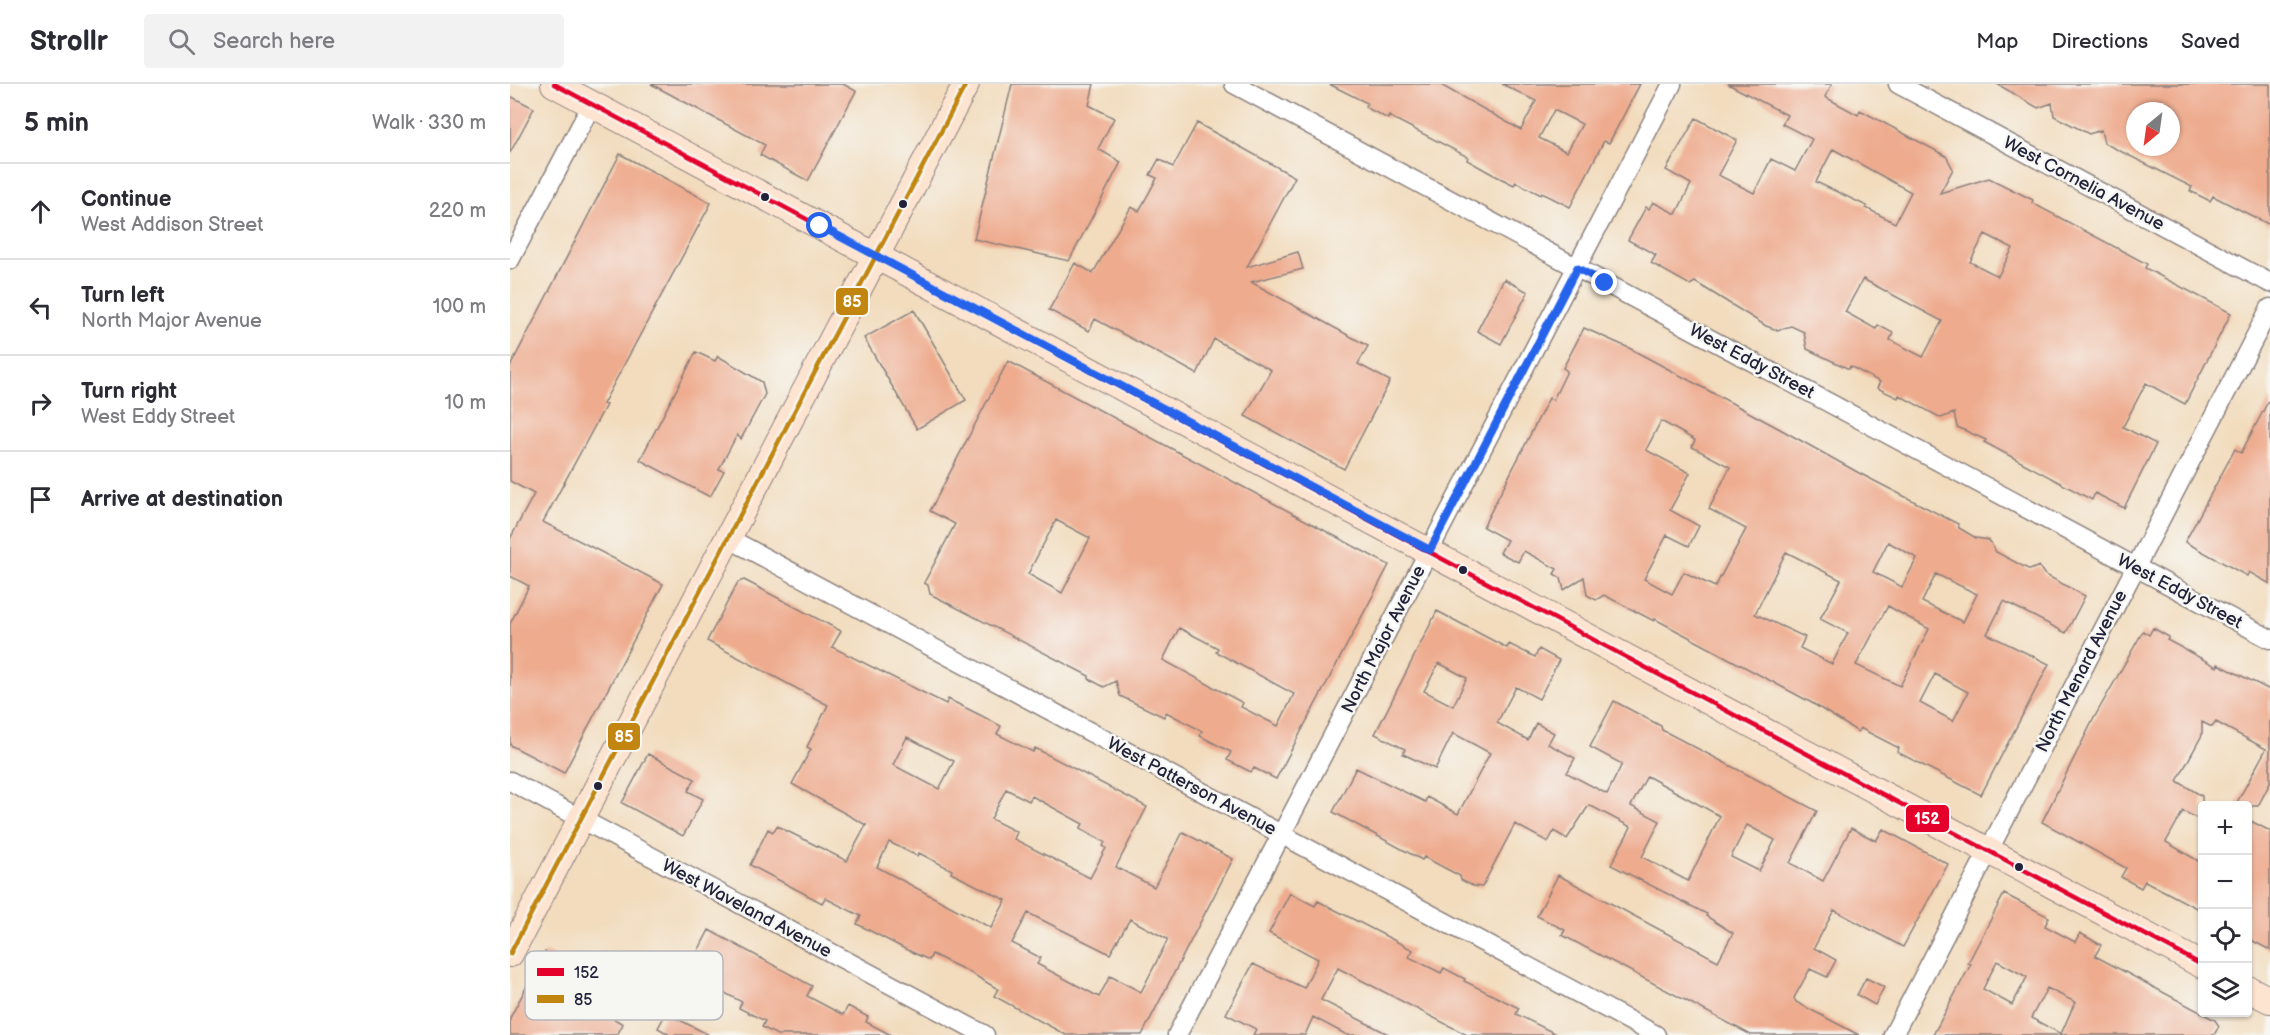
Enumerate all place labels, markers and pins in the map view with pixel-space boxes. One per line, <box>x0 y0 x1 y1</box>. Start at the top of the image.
unlabelled marker <box>759 191 771 203</box>
unlabelled marker <box>897 198 909 210</box>
unlabelled marker <box>1457 564 1469 576</box>
unlabelled marker <box>592 780 604 792</box>
unlabelled marker <box>2013 861 2025 873</box>

